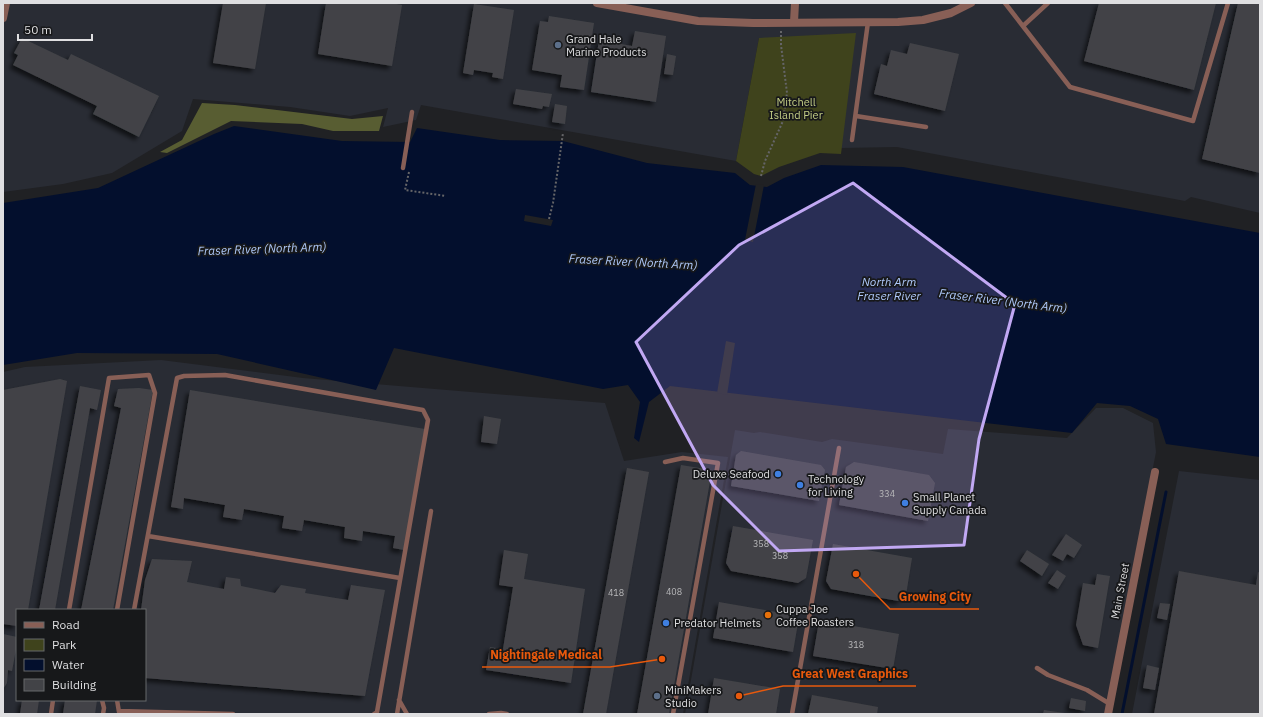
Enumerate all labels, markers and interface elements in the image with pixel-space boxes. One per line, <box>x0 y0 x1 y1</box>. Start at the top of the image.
scale bar <box>18 16 92 42</box>
text: 50 m <box>24 22 52 37</box>
place label: Grand Hale Marine Products <box>566 32 647 59</box>
marker: Grand Hale Marine Products <box>553 40 563 50</box>
park label: Mitchell Island Pier <box>769 95 823 122</box>
water label: Fraser River (North Arm) <box>197 239 327 258</box>
water label: Fraser River (North Arm) <box>568 251 698 272</box>
water label: North Arm Fraser River <box>857 274 921 303</box>
water label: Fraser River (North Arm) <box>938 285 1068 316</box>
place label: Deluxe Seafood <box>693 467 770 481</box>
marker: Deluxe Seafood <box>773 469 783 479</box>
place label: Technology for Living <box>808 472 865 499</box>
marker: Technology for Living <box>795 480 805 490</box>
house number: 334 <box>879 488 895 499</box>
place label: Small Planet Supply Canada <box>913 490 987 517</box>
marker: Small Planet Supply Canada <box>900 498 910 508</box>
house number: 358 <box>753 538 769 549</box>
house number: 358 <box>772 550 788 561</box>
street label: Main Street <box>1108 562 1132 620</box>
callout: Growing City <box>890 585 979 609</box>
house number: 408 <box>666 586 682 597</box>
house number: 418 <box>608 587 624 598</box>
text: Growing City <box>899 589 972 604</box>
place label: Cuppa Joe Coffee Roasters <box>776 602 854 629</box>
legend <box>16 609 146 701</box>
marker: Cuppa Joe Coffee Roasters <box>763 610 773 620</box>
place label: Predator Helmets <box>674 616 761 630</box>
text: Road <box>52 617 80 632</box>
marker: Predator Helmets <box>661 618 671 628</box>
text: Park <box>52 637 77 652</box>
house number: 318 <box>848 639 864 650</box>
callout: Nightingale Medical <box>482 643 610 667</box>
text: Nightingale Medical <box>490 647 602 662</box>
text: Water <box>52 657 85 672</box>
callout: Great West Graphics <box>783 662 916 686</box>
text: Great West Graphics <box>792 666 908 681</box>
text: Building <box>52 677 97 692</box>
place label: MiniMakers Studio <box>665 683 722 710</box>
marker: MiniMakers Studio <box>652 691 662 701</box>

